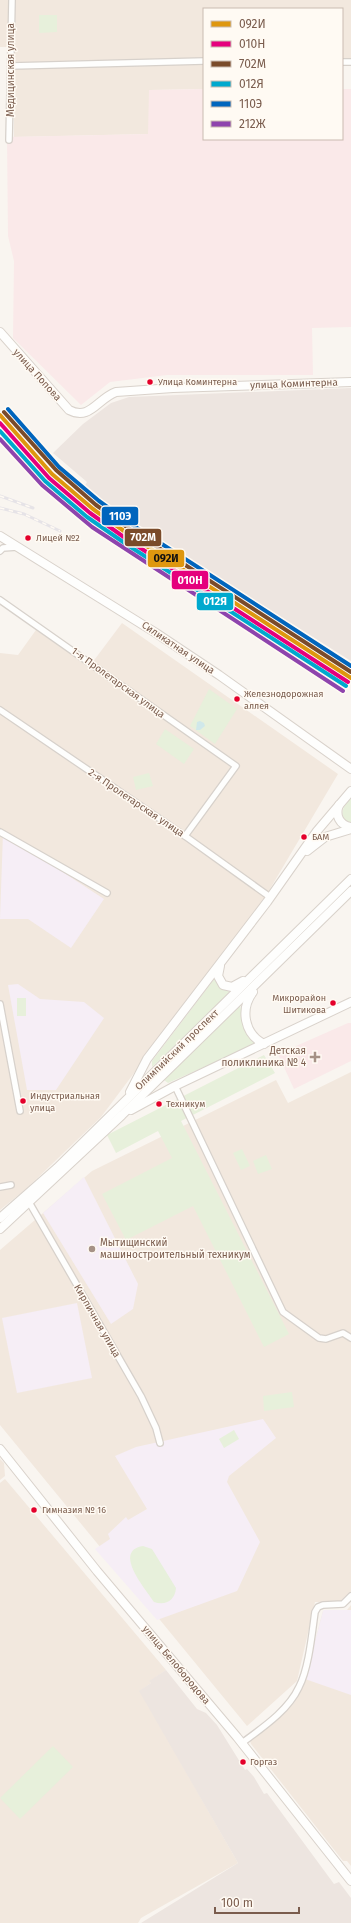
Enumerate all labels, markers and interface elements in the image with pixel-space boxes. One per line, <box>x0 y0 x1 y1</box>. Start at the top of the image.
legend <box>203 8 343 140</box>
text: 092И <box>239 17 266 31</box>
street label: Медицинская улица <box>5 23 17 117</box>
text: 010Н <box>239 37 265 51</box>
text: 702М <box>239 57 266 71</box>
text: 012Я <box>239 77 264 91</box>
text: 110Э <box>239 97 262 111</box>
text: 212Ж <box>239 117 266 131</box>
street label: улица Попова <box>11 347 63 403</box>
street label: улица Коминтерна <box>250 376 338 392</box>
marker: Улица Коминтерна <box>145 377 155 387</box>
place label: Улица Коминтерна <box>158 377 237 387</box>
line badge: 110Э <box>101 506 139 526</box>
text: 110Э <box>109 510 131 523</box>
line badge: 702М <box>124 528 162 547</box>
text: 702М <box>130 531 156 544</box>
marker: Лицей №2 <box>23 533 33 543</box>
place label: Лицей №2 <box>36 533 80 543</box>
line badge: 092И <box>147 549 185 568</box>
text: 092И <box>153 552 179 565</box>
line badge: 010Н <box>171 570 209 590</box>
text: 010Н <box>177 574 203 587</box>
line badge: 012Я <box>196 592 234 611</box>
text: 012Я <box>203 595 227 608</box>
street label: Силикатная улица <box>139 619 217 677</box>
street label: 1-я Пролетарская улица <box>69 645 167 721</box>
place label: Железнодорожная аллея <box>244 689 323 711</box>
marker: Железнодорожная аллея <box>232 694 242 704</box>
street label: 2-я Пролетарская улица <box>86 766 186 840</box>
marker: БАМ <box>299 832 309 842</box>
place label: БАМ <box>312 832 329 842</box>
place label: Микрорайон Шитикова <box>272 993 326 1015</box>
marker: Микрорайон Шитикова <box>328 998 338 1008</box>
street label: Олимпийский проспект <box>133 1007 222 1093</box>
place label: Детская поликлиника № 4 <box>221 1045 307 1069</box>
marker: Детская поликлиника № 4 <box>309 1051 321 1063</box>
place label: Индустриальная улица <box>30 1091 100 1113</box>
marker: Индустриальная улица <box>18 1096 28 1106</box>
marker: Техникум <box>154 1099 164 1109</box>
place label: Техникум <box>166 1099 205 1109</box>
place label: Мытищинский машиностроительный техникум <box>100 1237 251 1261</box>
marker: Мытищинский машиностроительный техникум <box>87 1244 97 1254</box>
street label: Кирпичная улица <box>71 1282 123 1360</box>
marker: Гимназия № 16 <box>29 1505 39 1515</box>
place label: Гимназия № 16 <box>42 1505 106 1515</box>
street label: улица Белобородова <box>140 1623 212 1707</box>
marker: Горгаз <box>238 1757 248 1767</box>
place label: Горгаз <box>250 1757 277 1767</box>
scale bar <box>215 1889 299 1915</box>
text: 100 m <box>221 1896 253 1910</box>

